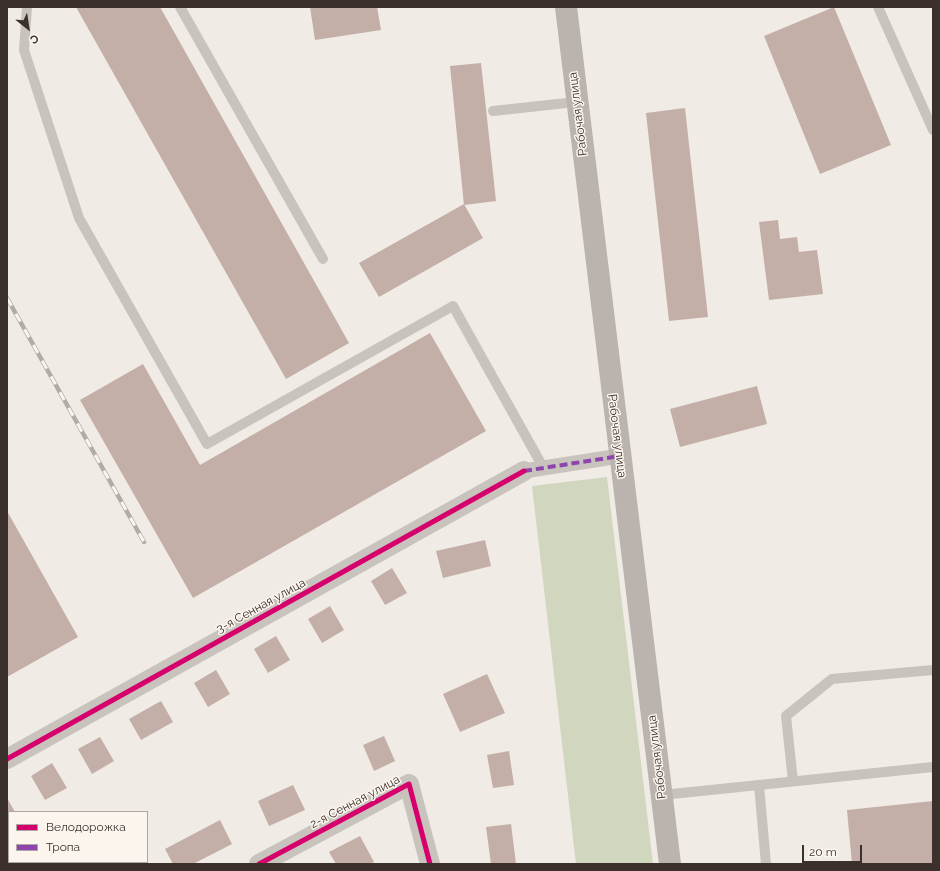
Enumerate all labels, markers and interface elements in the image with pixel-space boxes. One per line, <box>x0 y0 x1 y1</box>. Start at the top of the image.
north arrow <box>8 8 48 48</box>
text: С <box>28 31 41 46</box>
street label: Рабочая улица <box>566 71 590 157</box>
street label: Рабочая улица <box>605 393 629 479</box>
street label: 3-я Сенная улица <box>214 576 308 636</box>
street label: Рабочая улица <box>645 714 669 800</box>
street label: 2-я Сенная улица <box>308 772 402 832</box>
legend <box>8 811 148 863</box>
text: Велодорожка <box>46 820 126 834</box>
scale bar <box>804 837 864 863</box>
text: Тропа <box>46 840 80 854</box>
text: 20 m <box>809 845 837 859</box>

